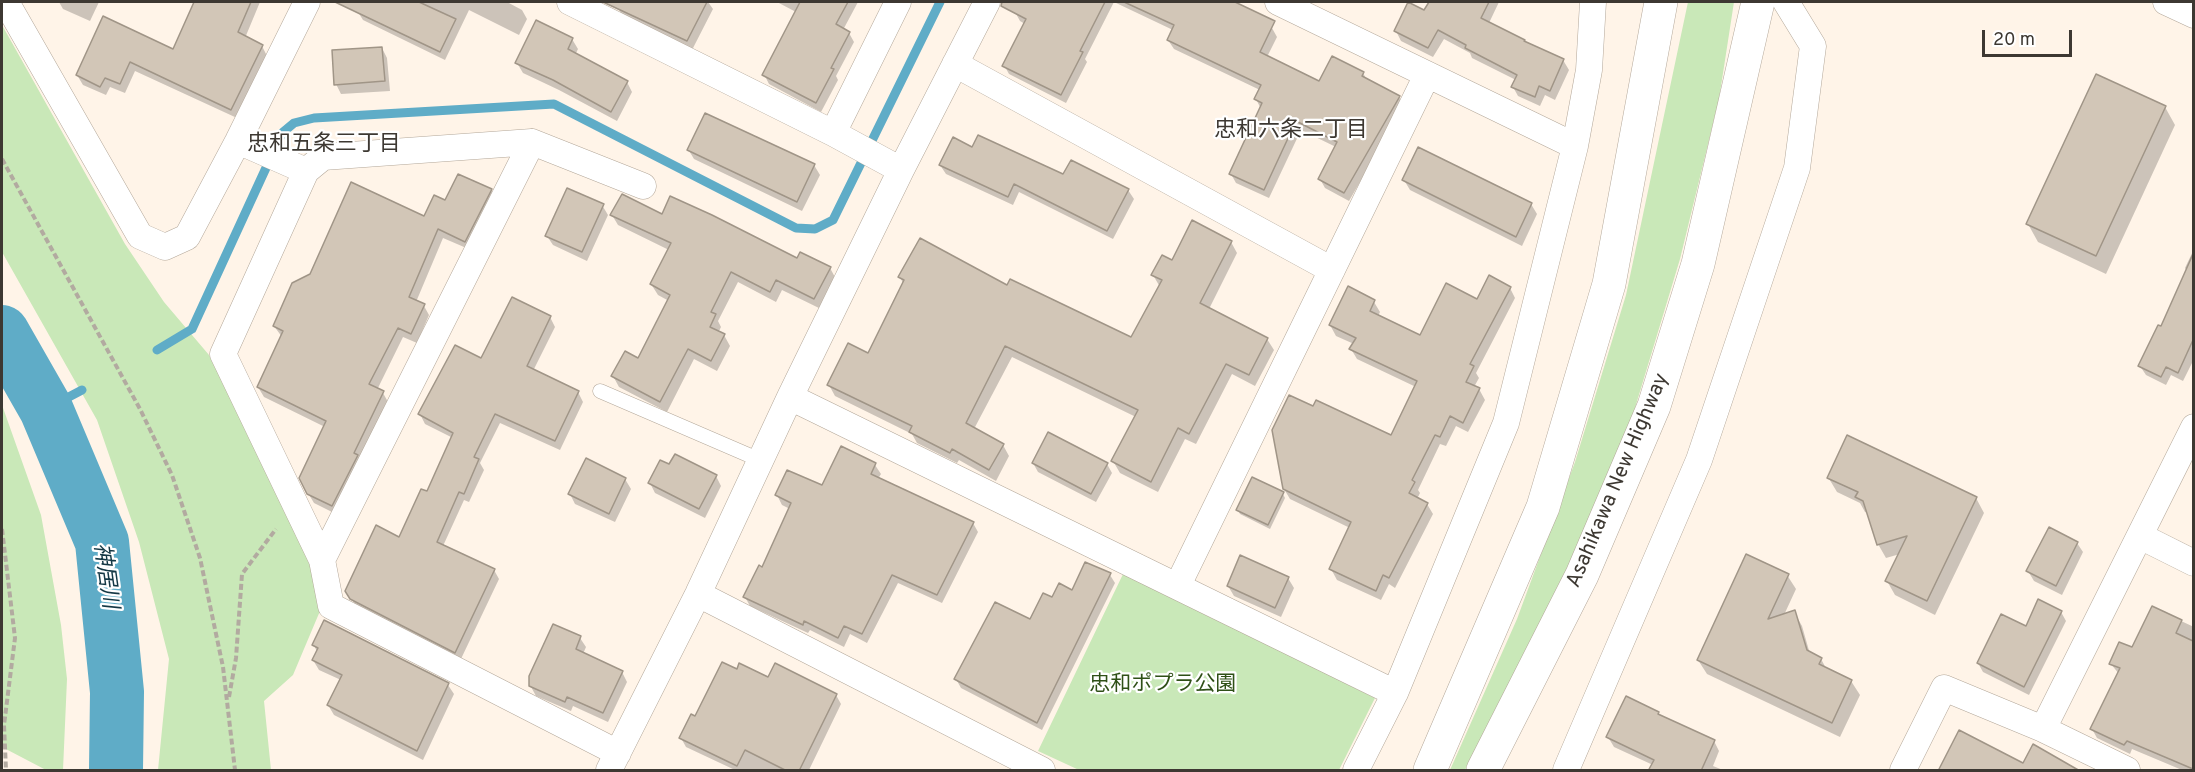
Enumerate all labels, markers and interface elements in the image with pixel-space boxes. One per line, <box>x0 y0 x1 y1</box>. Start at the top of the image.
scale bar <box>1985 18 2075 56</box>
text: 20 m <box>1993 29 2035 52</box>
district label: 忠和六条二丁目 <box>1214 119 1368 145</box>
district label: 忠和五条三丁目 <box>247 133 401 159</box>
street label: Asahikawa New Highway <box>1562 370 1676 592</box>
water label: 神居川 <box>86 541 122 611</box>
park label: 忠和ポプラ公園 <box>1090 673 1236 699</box>

